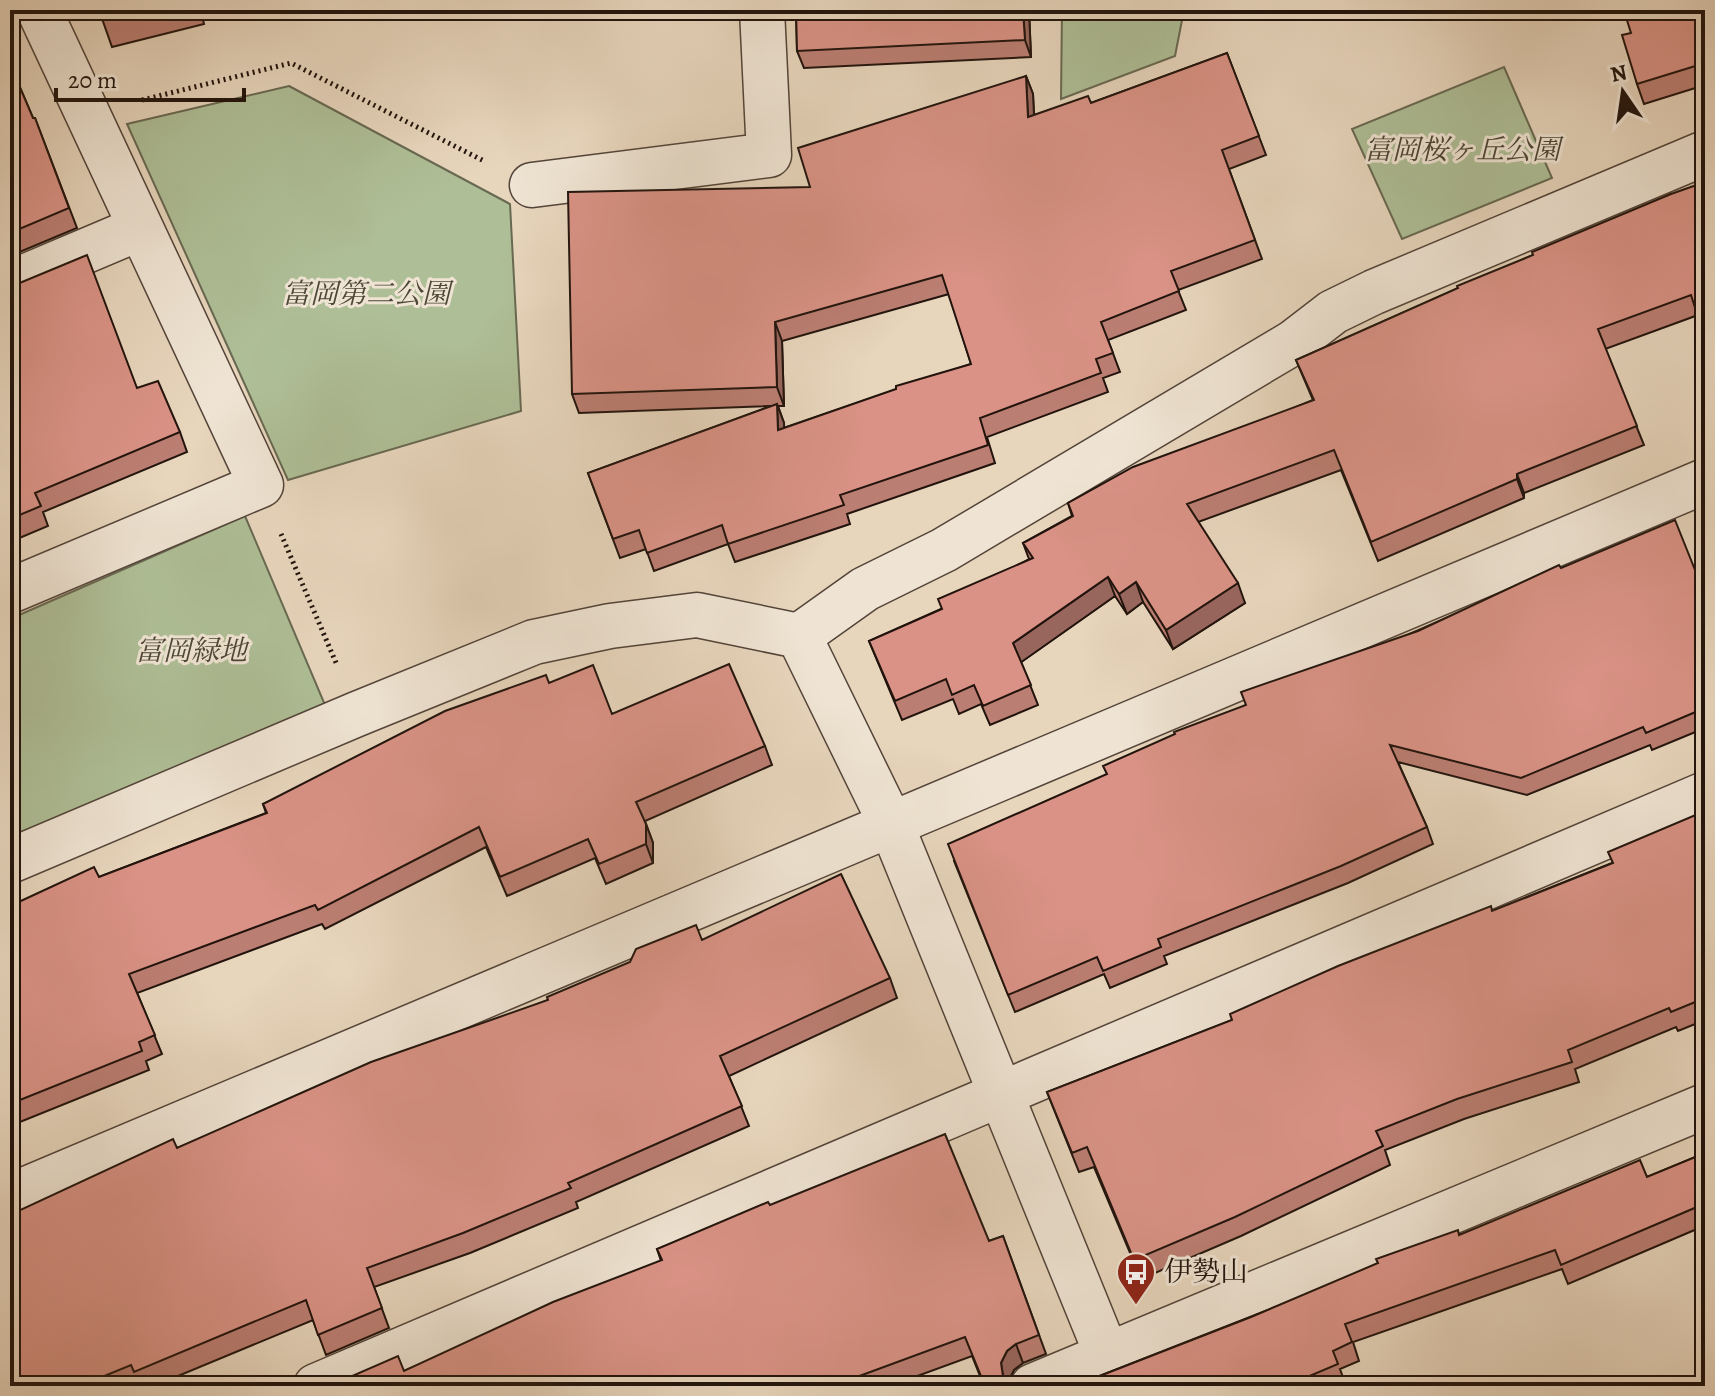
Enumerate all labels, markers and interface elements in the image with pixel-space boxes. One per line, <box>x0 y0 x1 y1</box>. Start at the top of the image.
scale bar <box>56 52 244 102</box>
north arrow <box>1583 52 1663 132</box>
text: N <box>1608 57 1630 90</box>
text: 20 m <box>68 64 117 96</box>
park label: 富岡桜ヶ丘公園 <box>1364 131 1564 169</box>
park label: 富岡第二公園 <box>282 275 454 313</box>
park label: 富岡緑地 <box>135 632 250 670</box>
bus stop icon: 伊勢山 <box>1115 1251 1157 1306</box>
place label: 伊勢山 <box>1164 1253 1248 1291</box>

